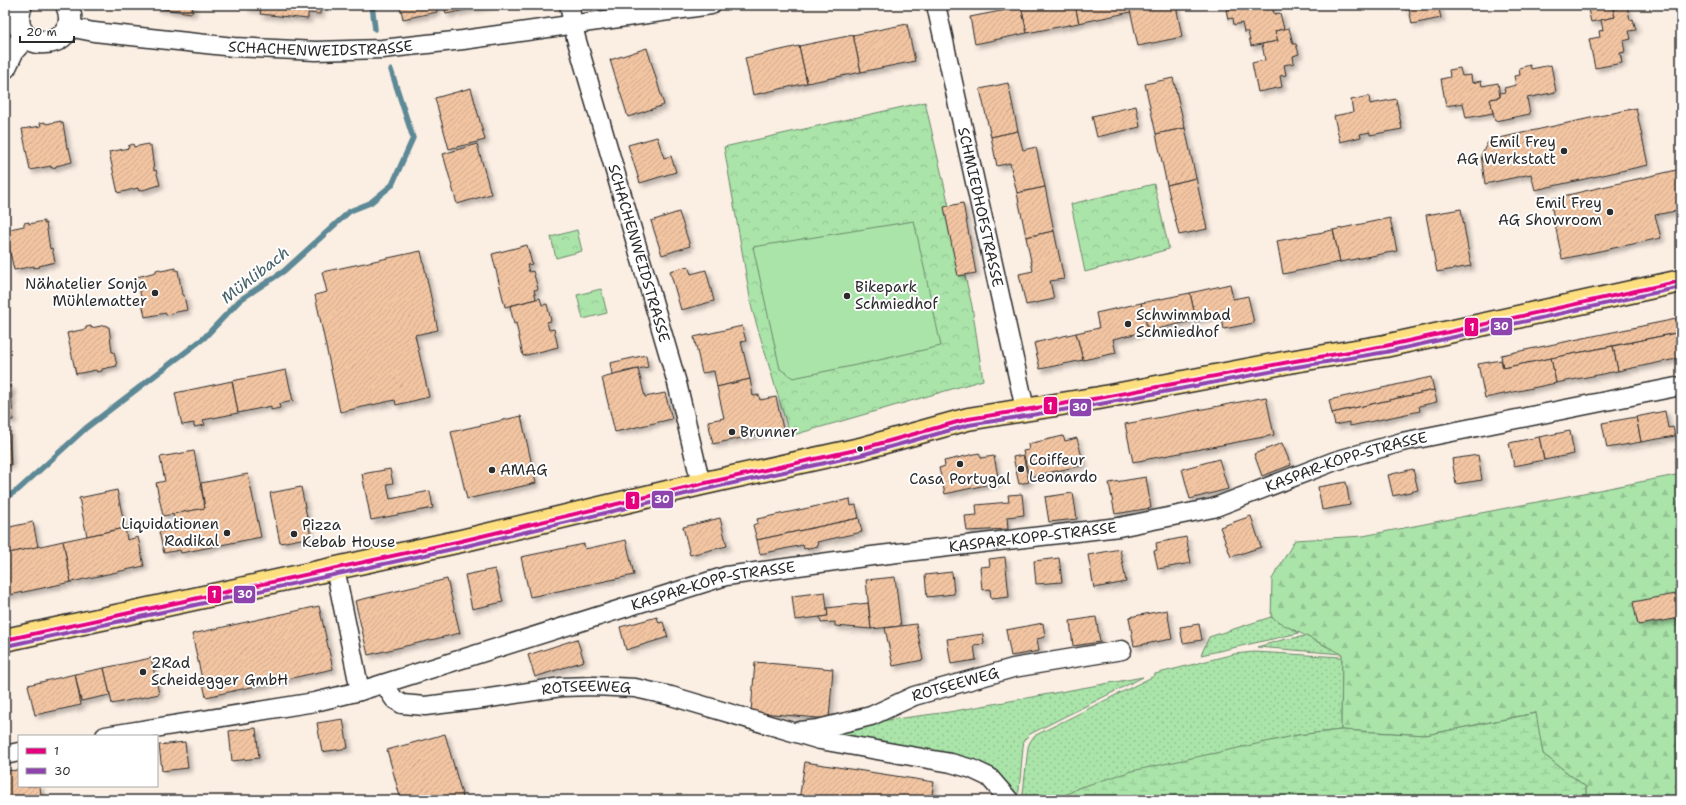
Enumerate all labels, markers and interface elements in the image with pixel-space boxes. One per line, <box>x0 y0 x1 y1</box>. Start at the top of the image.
scale bar <box>20 18 74 44</box>
text: 20 m <box>26 24 57 40</box>
street label: SCHACHENWEIDSTRASSE <box>227 36 414 61</box>
street label: SCHMIEDHOFSTRASSE <box>953 125 1008 289</box>
place label: Emil Frey AG Werkstatt <box>1456 132 1556 169</box>
marker: Emil Frey AG Werkstatt <box>1559 146 1569 156</box>
street label: SCHACHENWEIDSTRASSE <box>603 162 675 345</box>
place label: Emil Frey AG Showroom <box>1498 193 1602 230</box>
marker: Emil Frey AG Showroom <box>1605 207 1615 217</box>
water label: Mühlibach <box>217 242 293 308</box>
place label: Nähatelier Sonja Mühlematter <box>25 274 148 311</box>
place label: Bikepark Schmiedhof <box>855 277 938 314</box>
marker: Nähatelier Sonja Mühlematter <box>150 288 160 298</box>
marker: Bikepark Schmiedhof <box>842 291 852 301</box>
place label: Schwimmbad Schmiedhof <box>1136 305 1231 342</box>
line badge: 1 <box>1464 317 1479 337</box>
line badge: 30 <box>1490 317 1513 336</box>
marker: Schwimmbad Schmiedhof <box>1123 319 1133 329</box>
text: 30 <box>1493 319 1509 334</box>
text: 1 <box>1469 320 1475 335</box>
line badge: 1 <box>1043 396 1058 415</box>
line badge: 30 <box>1069 398 1092 417</box>
text: 1 <box>1047 399 1053 414</box>
text: 30 <box>1072 400 1088 415</box>
place label: Brunner <box>740 422 798 442</box>
marker: Brunner <box>727 427 737 437</box>
street label: KASPAR-KOPP-STRASSE <box>1262 427 1429 497</box>
unlabelled marker <box>855 444 865 454</box>
place label: Coiffeur Leonardo <box>1029 450 1097 487</box>
marker: Casa Portugal <box>955 459 965 469</box>
place label: AMAG <box>500 460 547 480</box>
marker: Coiffeur Leonardo <box>1016 464 1026 474</box>
marker: AMAG <box>487 465 497 475</box>
place label: Casa Portugal <box>909 469 1011 489</box>
line badge: 30 <box>651 490 674 509</box>
line badge: 1 <box>625 491 640 510</box>
text: 30 <box>654 492 670 507</box>
text: 1 <box>630 493 636 508</box>
place label: Liquidationen Radikal <box>121 514 219 551</box>
place label: Pizza Kebab House <box>302 515 396 552</box>
street label: KASPAR-KOPP-STRASSE <box>948 517 1118 557</box>
marker: Liquidationen Radikal <box>222 528 232 538</box>
marker: Pizza Kebab House <box>289 529 299 539</box>
street label: KASPAR-KOPP-STRASSE <box>628 557 796 615</box>
line badge: 1 <box>207 585 222 604</box>
line badge: 30 <box>233 585 256 604</box>
text: 1 <box>211 587 217 602</box>
text: 30 <box>237 587 253 602</box>
place label: 2Rad Scheidegger GmbH <box>151 653 288 690</box>
street label: ROTSEEWEG <box>909 662 1001 706</box>
marker: 2Rad Scheidegger GmbH <box>138 667 148 677</box>
street label: ROTSEEWEG <box>540 676 631 700</box>
legend <box>18 735 158 787</box>
text: 1 <box>54 743 59 759</box>
text: 30 <box>54 763 71 779</box>

